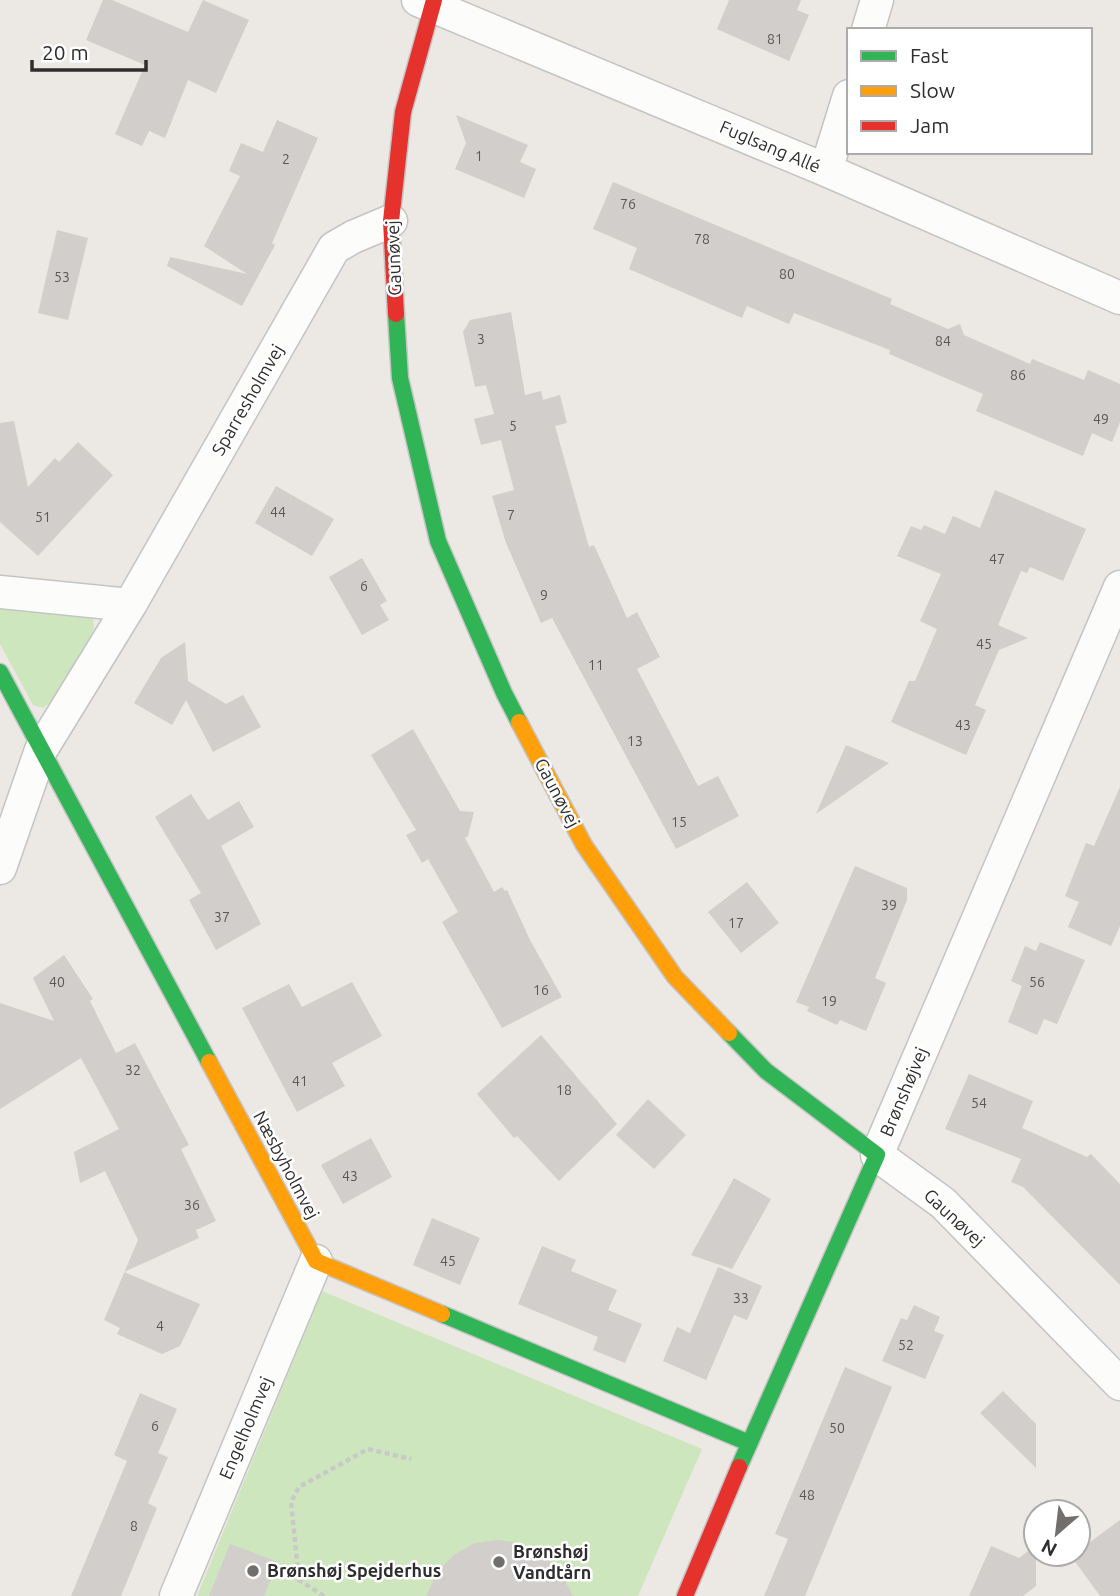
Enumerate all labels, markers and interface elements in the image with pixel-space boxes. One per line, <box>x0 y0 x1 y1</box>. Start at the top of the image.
scale bar <box>32 28 145 72</box>
legend <box>847 28 1092 154</box>
house number: 81 <box>767 31 783 47</box>
text: 20 m <box>42 40 89 64</box>
text: Fast <box>910 43 948 67</box>
text: Slow <box>910 78 955 102</box>
text: Jam <box>910 113 949 137</box>
street label: Fuglsang Allé <box>717 116 824 176</box>
house number: 1 <box>475 148 483 164</box>
house number: 2 <box>282 151 290 167</box>
house number: 76 <box>620 196 636 212</box>
street label: Gaunøvej <box>382 220 404 296</box>
house number: 78 <box>694 231 710 247</box>
house number: 80 <box>779 266 795 282</box>
house number: 53 <box>54 269 70 285</box>
house number: 3 <box>477 331 485 347</box>
house number: 84 <box>935 333 951 349</box>
street label: Sparresholmvej <box>207 340 287 459</box>
house number: 86 <box>1010 367 1026 383</box>
house number: 49 <box>1093 411 1109 427</box>
house number: 5 <box>509 418 517 434</box>
house number: 44 <box>270 504 286 520</box>
house number: 7 <box>507 507 515 523</box>
house number: 51 <box>35 509 51 525</box>
house number: 47 <box>989 551 1005 567</box>
house number: 6 <box>360 578 368 594</box>
house number: 9 <box>540 587 548 603</box>
house number: 45 <box>976 636 992 652</box>
house number: 11 <box>588 657 604 673</box>
house number: 43 <box>955 717 971 733</box>
house number: 13 <box>627 733 643 749</box>
street label: Gaunøvej <box>531 755 584 830</box>
house number: 15 <box>671 814 687 830</box>
house number: 39 <box>881 897 897 913</box>
house number: 37 <box>214 909 230 925</box>
house number: 17 <box>728 915 744 931</box>
house number: 40 <box>49 974 65 990</box>
house number: 56 <box>1029 974 1045 990</box>
house number: 16 <box>533 982 549 998</box>
house number: 19 <box>821 993 837 1009</box>
street label: Brønshøjvej <box>875 1044 931 1139</box>
house number: 32 <box>125 1062 141 1078</box>
house number: 41 <box>292 1073 308 1089</box>
house number: 18 <box>556 1082 572 1098</box>
house number: 54 <box>971 1095 987 1111</box>
street label: Næsbyholmvej <box>250 1107 324 1222</box>
house number: 43 <box>342 1168 358 1184</box>
street label: Gaunøvej <box>920 1184 989 1250</box>
house number: 36 <box>184 1197 200 1213</box>
house number: 45 <box>440 1253 456 1269</box>
house number: 33 <box>733 1290 749 1306</box>
house number: 4 <box>156 1318 164 1334</box>
house number: 52 <box>898 1337 914 1353</box>
street label: Engelholmvej <box>214 1373 276 1482</box>
house number: 6 <box>151 1418 159 1434</box>
house number: 50 <box>829 1420 845 1436</box>
house number: 48 <box>799 1487 815 1503</box>
north arrow <box>1022 1498 1092 1568</box>
house number: 8 <box>130 1518 138 1534</box>
text: N <box>1038 1535 1060 1561</box>
place label: Brønshøj Vandtårn <box>513 1541 591 1582</box>
marker: Brønshøj Vandtårn <box>491 1554 507 1570</box>
place label: Brønshøj Spejderhus <box>267 1560 441 1580</box>
marker: Brønshøj Spejderhus <box>245 1563 261 1579</box>

